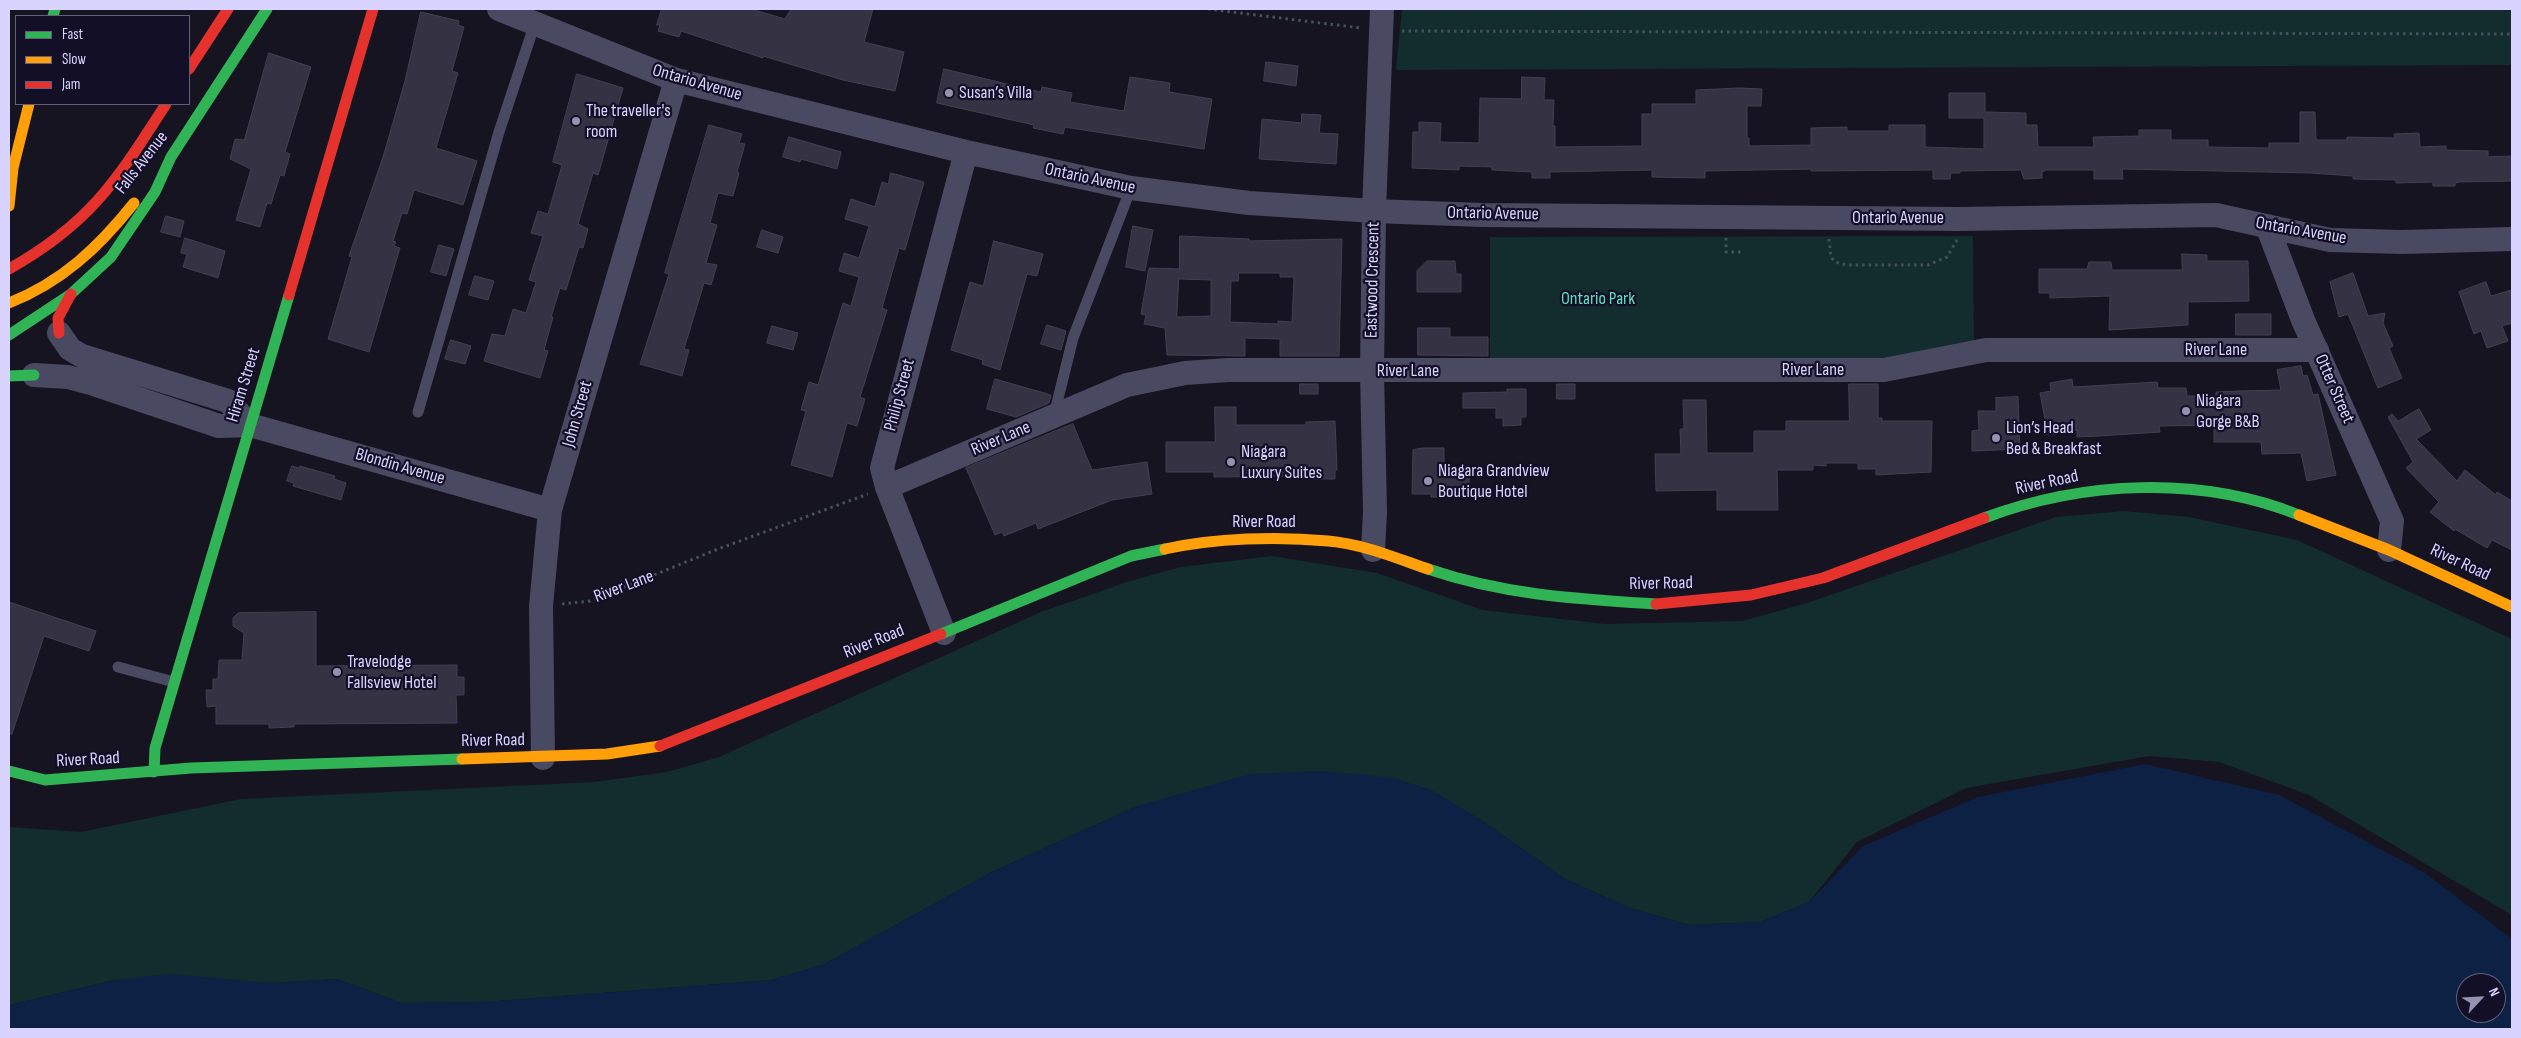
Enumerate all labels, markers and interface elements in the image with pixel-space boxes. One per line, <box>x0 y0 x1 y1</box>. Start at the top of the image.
legend <box>15 15 190 105</box>
text: Fast <box>62 25 83 44</box>
text: Slow <box>62 50 86 69</box>
street label: Ontario Avenue <box>650 60 744 106</box>
text: Jam <box>62 75 80 94</box>
place label: Susan’s Villa <box>959 82 1032 104</box>
marker: Susan’s Villa <box>943 87 955 99</box>
place label: The traveller's room <box>586 100 671 142</box>
marker: The traveller's room <box>570 115 582 127</box>
street label: Falls Avenue <box>111 127 173 199</box>
street label: Ontario Avenue <box>1043 159 1137 199</box>
street label: Ontario Avenue <box>1447 202 1539 226</box>
street label: Ontario Avenue <box>1852 207 1944 229</box>
street label: Ontario Avenue <box>2254 212 2348 250</box>
street label: Eastwood Crescent <box>1361 222 1385 338</box>
park label: Ontario Park <box>1561 288 1635 310</box>
street label: River Lane <box>2185 339 2247 361</box>
street label: Hiram Street <box>222 345 266 425</box>
street label: Otter Street <box>2309 351 2359 427</box>
street label: Philip Street <box>880 356 920 434</box>
street label: River Lane <box>1782 359 1844 381</box>
street label: River Lane <box>1377 360 1439 382</box>
street label: John Street <box>558 379 598 449</box>
place label: Niagara Gorge B&B <box>2196 390 2259 432</box>
marker: Niagara Gorge B&B <box>2180 405 2192 417</box>
street label: River Lane <box>968 417 1034 461</box>
place label: Lion’s Head Bed & Breakfast <box>2006 417 2101 459</box>
marker: Lion’s Head Bed & Breakfast <box>1990 432 2002 444</box>
place label: Niagara Luxury Suites <box>1241 441 1322 484</box>
street label: Blondin Avenue <box>353 444 447 490</box>
marker: Niagara Luxury Suites <box>1225 456 1237 468</box>
place label: Niagara Grandview Boutique Hotel <box>1438 460 1550 502</box>
street label: River Road <box>2014 466 2080 500</box>
marker: Niagara Grandview Boutique Hotel <box>1422 475 1434 487</box>
street label: River Road <box>1232 511 1296 533</box>
street label: River Road <box>2427 540 2493 586</box>
street label: River Lane <box>591 566 657 608</box>
street label: River Road <box>1629 573 1693 595</box>
street label: River Road <box>840 620 908 664</box>
place label: Travelodge Fallsview Hotel <box>347 651 437 694</box>
marker: Travelodge Fallsview Hotel <box>331 666 343 678</box>
street label: River Road <box>461 730 525 752</box>
street label: River Road <box>56 748 120 772</box>
north arrow <box>2456 973 2506 1023</box>
text: N <box>2485 985 2503 999</box>

